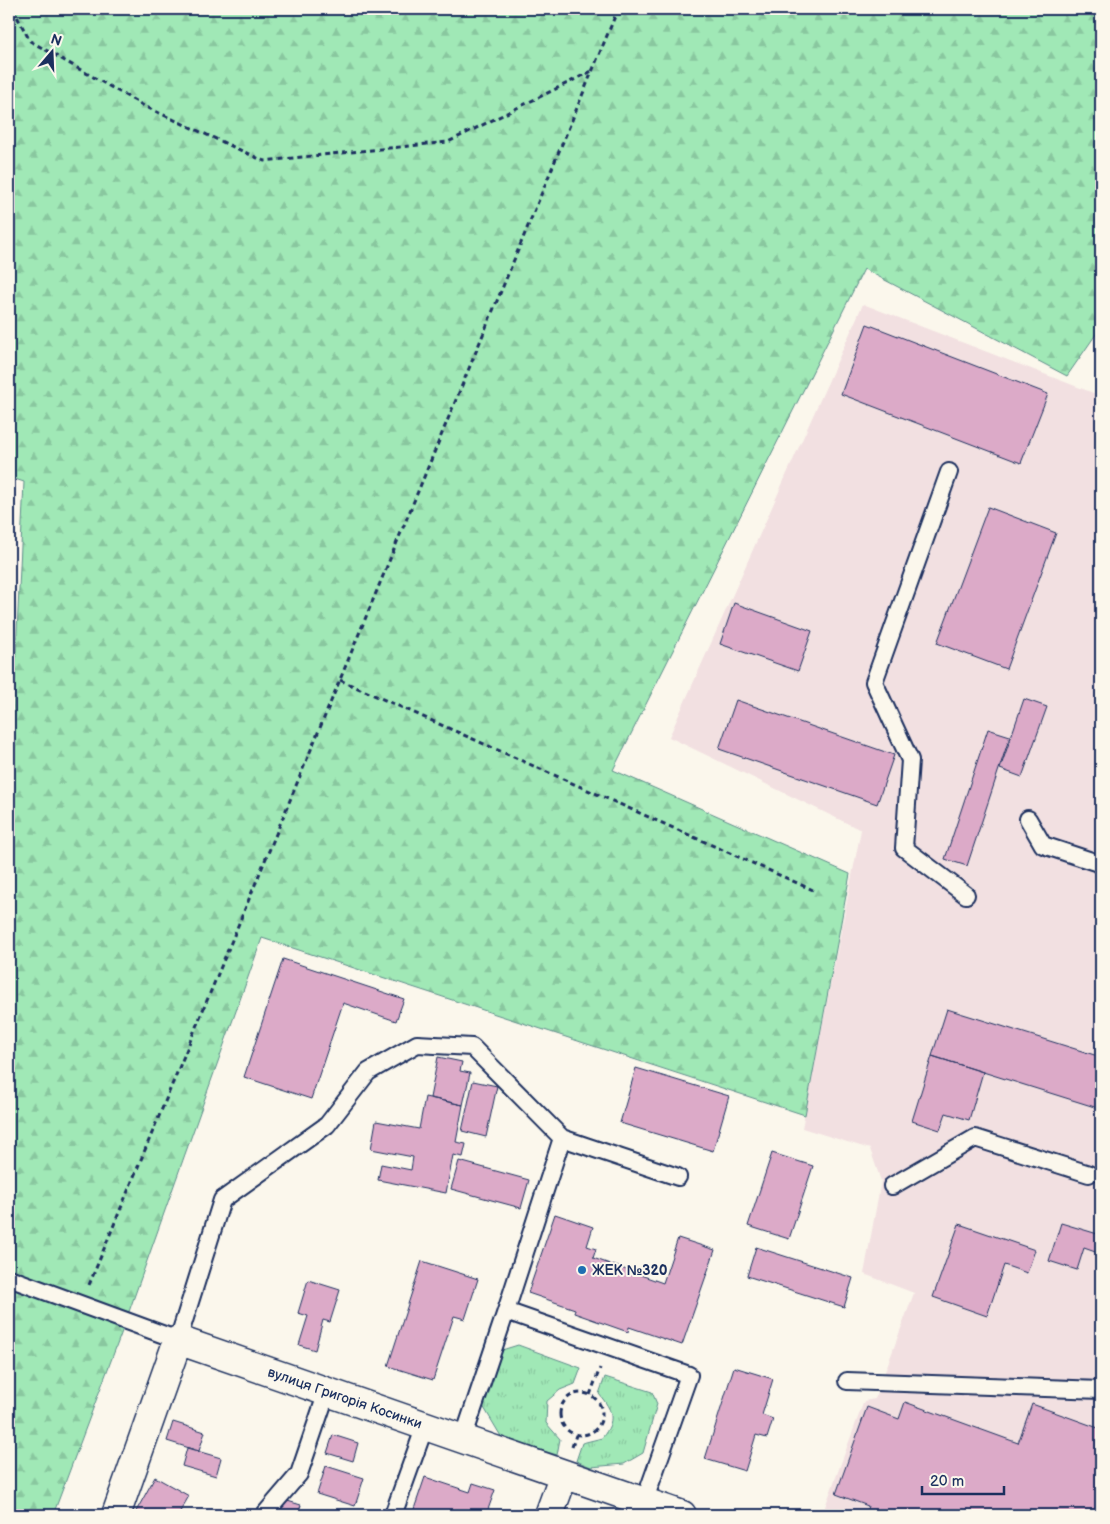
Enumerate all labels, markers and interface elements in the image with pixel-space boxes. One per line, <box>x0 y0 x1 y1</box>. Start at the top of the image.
north arrow <box>28 28 78 78</box>
text: N <box>48 30 64 50</box>
place label: ЖЕК №320 <box>592 1262 668 1279</box>
marker: ЖЕК №320 <box>576 1264 588 1276</box>
street label: вулиця Григорія Косинки <box>265 1364 425 1432</box>
scale bar <box>922 1464 1005 1496</box>
text: 20 m <box>930 1472 964 1491</box>

